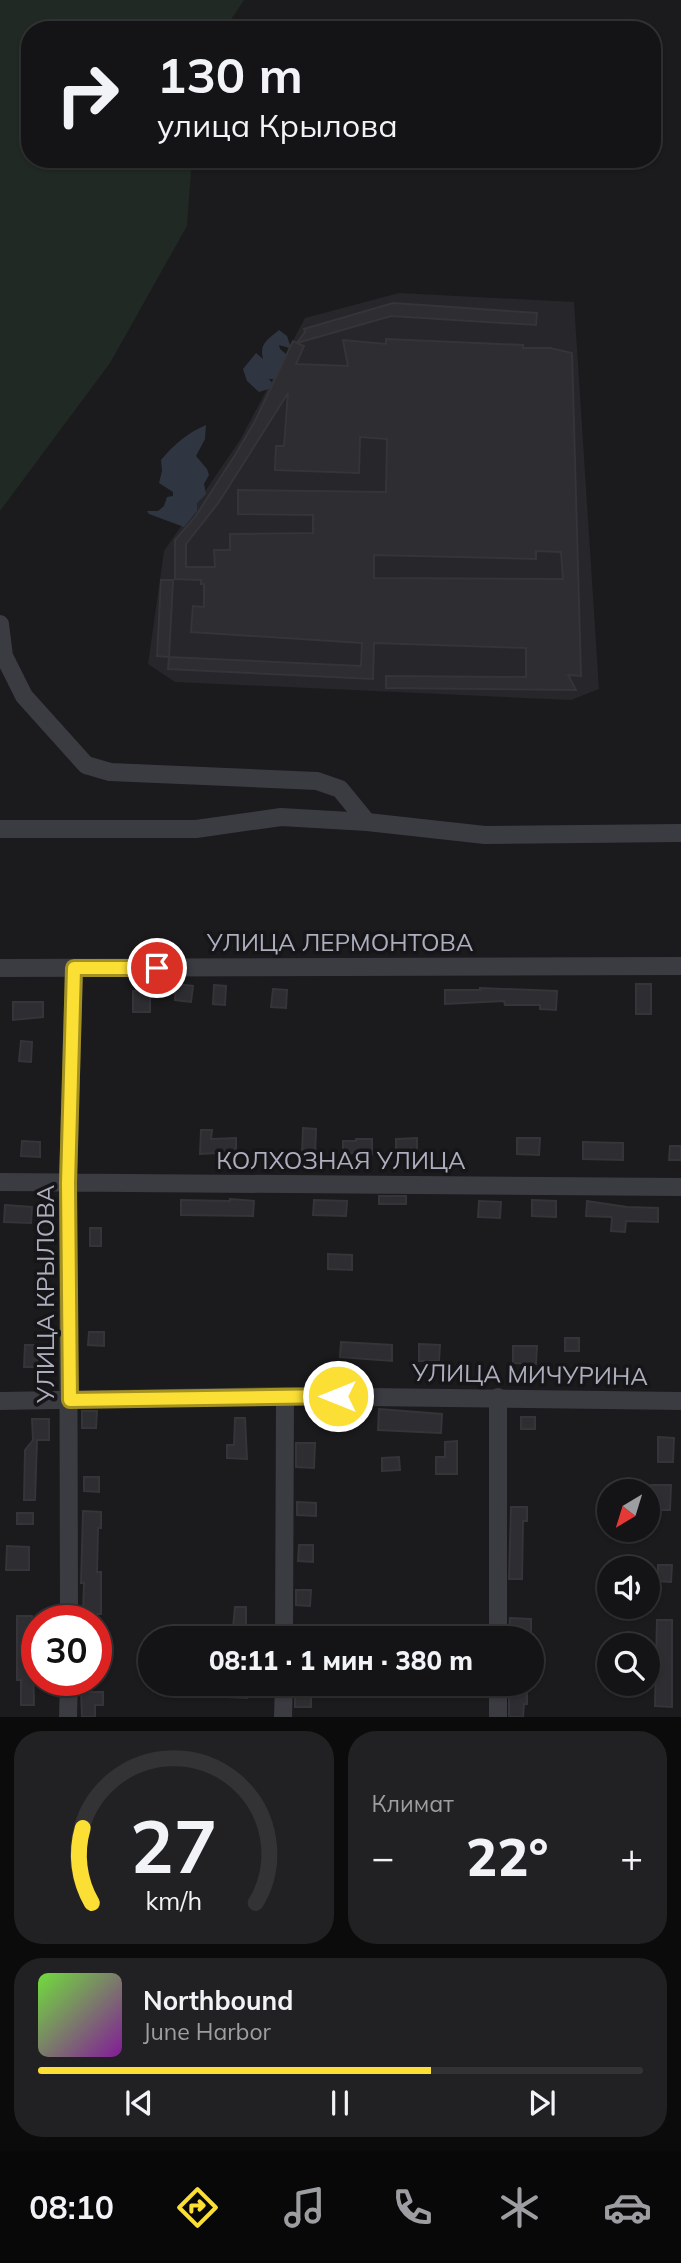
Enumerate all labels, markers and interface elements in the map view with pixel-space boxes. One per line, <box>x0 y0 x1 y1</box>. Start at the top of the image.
text: 130 m <box>157 44 303 105</box>
icon: right <box>42 49 133 140</box>
text: улица Крылова <box>157 105 398 145</box>
street label: УЛИЦА ЛЕРМОНТОВА <box>206 927 474 957</box>
pin <box>127 938 187 998</box>
icon: arrive <box>138 949 176 987</box>
street label: КОЛХОЗНАЯ УЛИЦА <box>216 1145 466 1175</box>
street label: УЛИЦА КРЫЛОВА <box>30 1185 60 1404</box>
street label: УЛИЦА МИЧУРИНА <box>411 1357 649 1391</box>
position arrow <box>301 1359 375 1433</box>
north arrow <box>597 1479 660 1542</box>
map controls <box>597 1479 660 1696</box>
button: sound <box>597 1556 660 1619</box>
speed limit sign: 30 <box>21 1605 112 1696</box>
button: search <box>597 1633 660 1696</box>
text: 08:11 · 1 мин · 380 m <box>209 1644 473 1677</box>
text: Климат <box>372 1789 454 1818</box>
text: 27 <box>130 1801 217 1892</box>
text: 22° <box>466 1824 548 1889</box>
text: − <box>372 1833 394 1881</box>
text: + <box>620 1833 643 1881</box>
text: km/h <box>145 1885 202 1916</box>
text: Northbound <box>143 1984 293 2017</box>
text: June Harbor <box>143 2017 271 2046</box>
icon: previous <box>120 2084 158 2122</box>
icon: pause <box>321 2084 359 2122</box>
icon: next <box>523 2084 561 2122</box>
icon: directions <box>173 2183 222 2232</box>
icon: music <box>280 2183 329 2232</box>
icon: phone <box>388 2183 437 2232</box>
icon: climate <box>495 2183 544 2232</box>
icon: car <box>603 2183 652 2232</box>
text: 08:10 <box>29 2187 114 2227</box>

